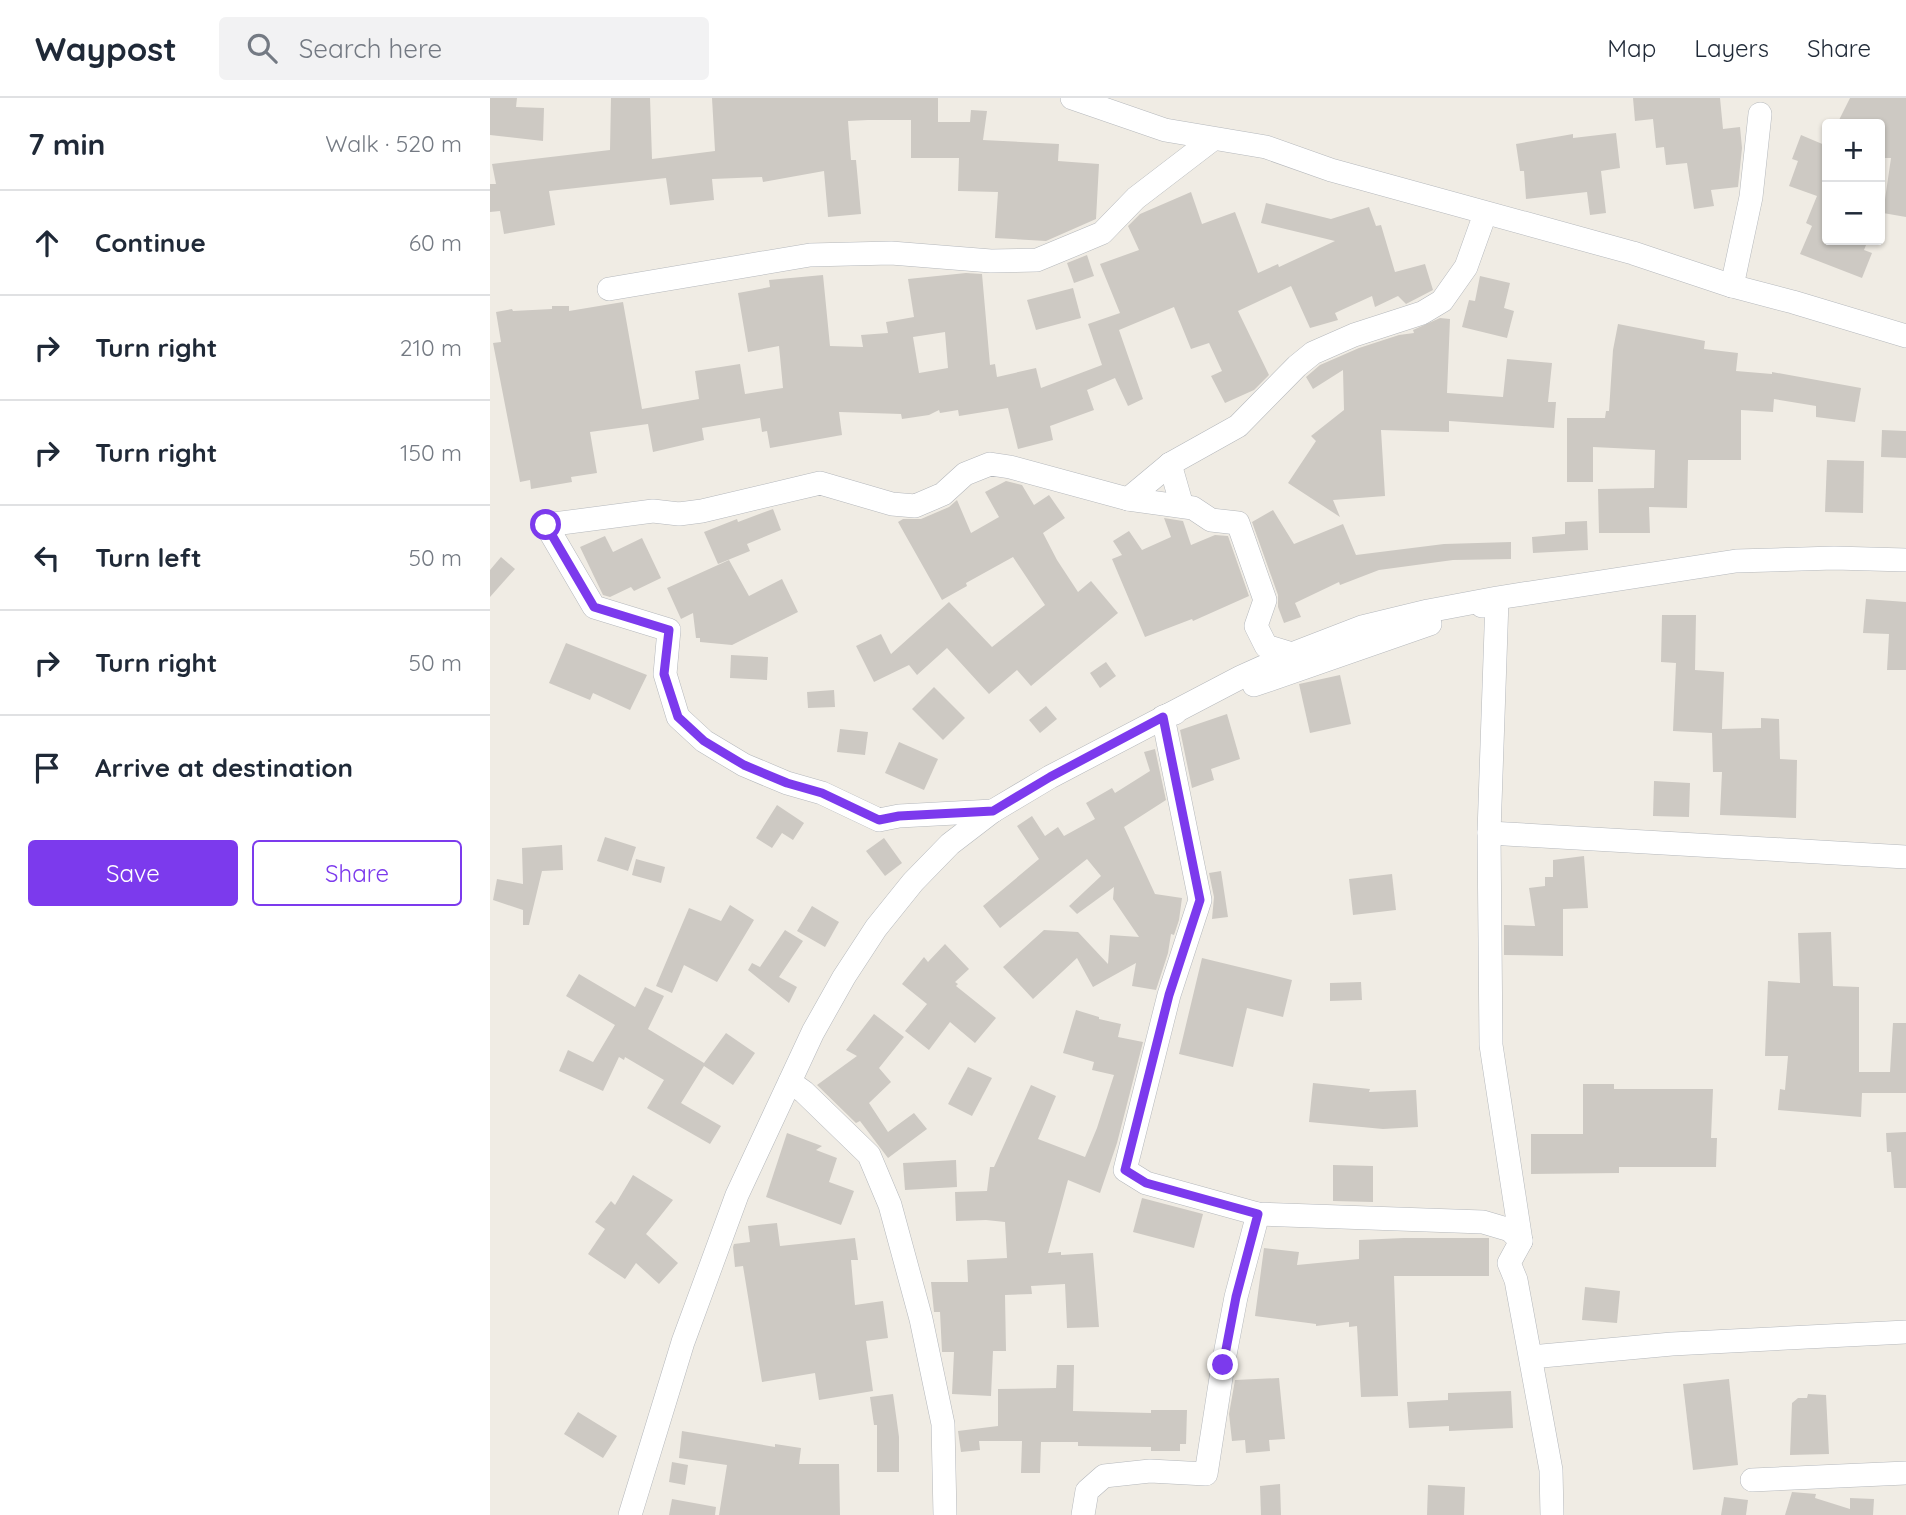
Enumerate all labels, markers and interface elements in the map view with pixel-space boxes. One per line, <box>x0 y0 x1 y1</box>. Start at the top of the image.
search box <box>219 17 709 80</box>
text: Waypost <box>35 28 177 69</box>
icon: search <box>243 29 281 67</box>
text: Search here <box>299 32 442 65</box>
text: Map <box>1607 33 1656 63</box>
text: Layers <box>1694 33 1769 63</box>
text: Share <box>1807 33 1871 63</box>
map controls <box>1822 119 1885 245</box>
button: + <box>1822 119 1885 182</box>
text: 7 min <box>28 125 106 163</box>
text: Walk · 520 m <box>325 129 462 158</box>
button: − <box>1822 182 1885 245</box>
icon: ahead <box>28 224 66 262</box>
text: Continue <box>95 226 206 259</box>
text: 60 m <box>409 228 462 257</box>
icon: right <box>28 329 66 367</box>
text: Turn right <box>95 331 217 364</box>
text: 210 m <box>400 333 462 362</box>
icon: right <box>28 434 66 472</box>
text: Turn right <box>95 436 217 469</box>
text: 150 m <box>400 438 462 467</box>
route start <box>530 509 561 540</box>
icon: left <box>28 539 66 577</box>
text: Turn left <box>95 541 202 574</box>
text: 50 m <box>409 543 462 572</box>
icon: right <box>28 644 66 682</box>
text: Turn right <box>95 646 217 679</box>
text: 50 m <box>409 648 462 677</box>
icon: arrive <box>28 749 66 787</box>
text: Arrive at destination <box>95 751 353 784</box>
button: Save <box>28 840 238 906</box>
button: Share <box>252 840 462 906</box>
route end <box>1207 1349 1238 1380</box>

